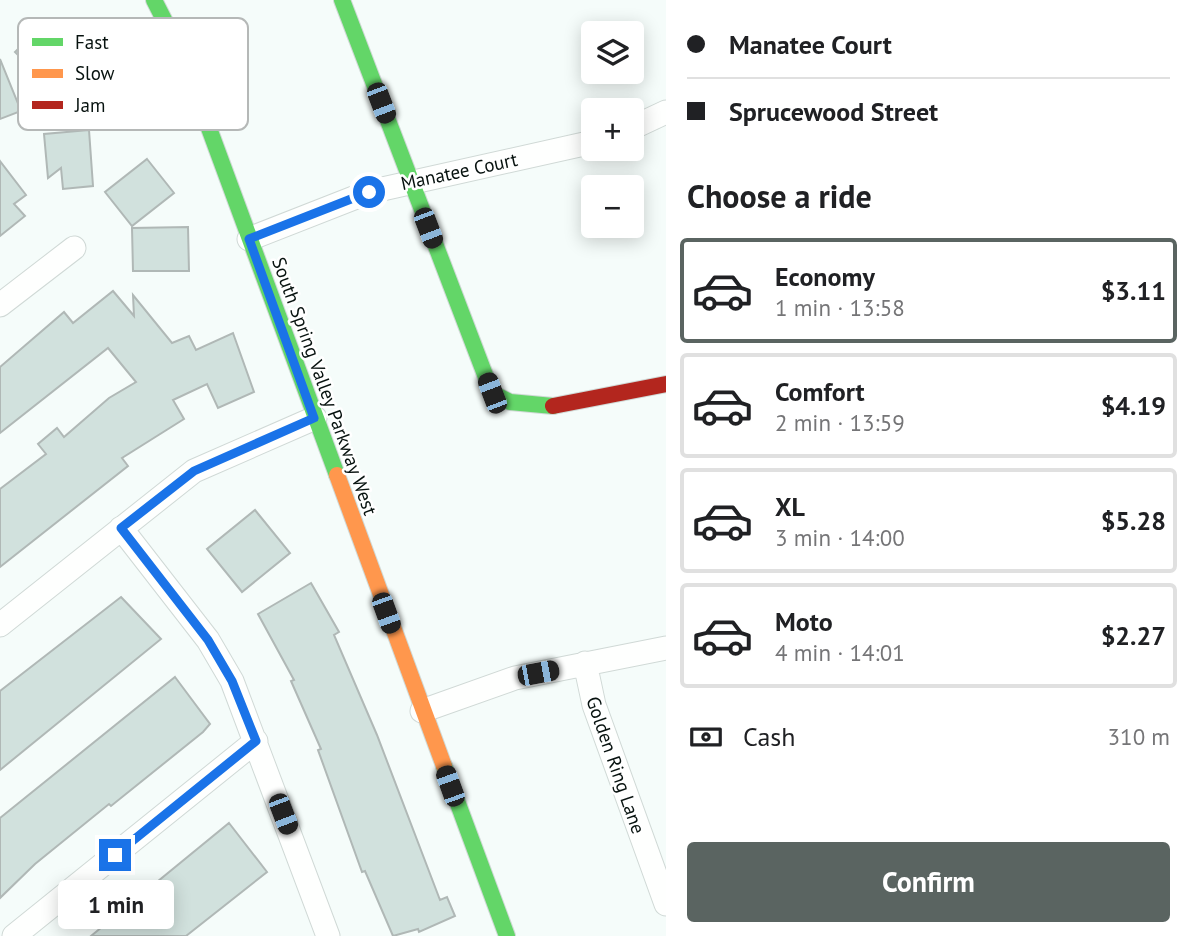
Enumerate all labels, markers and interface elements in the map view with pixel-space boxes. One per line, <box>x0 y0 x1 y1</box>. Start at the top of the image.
legend <box>18 18 248 130</box>
map controls <box>581 21 644 238</box>
button: layers <box>581 21 644 84</box>
text: Manatee Court <box>729 28 892 61</box>
text: Fast <box>75 30 109 54</box>
text: Slow <box>75 61 115 85</box>
car <box>364 80 399 126</box>
text: Jam <box>74 93 105 117</box>
text: Sprucewood Street <box>729 95 938 128</box>
button: + <box>581 98 644 161</box>
street label: Manatee Court <box>398 147 520 195</box>
button: − <box>581 175 644 238</box>
text: Choose a ride <box>687 175 872 217</box>
route start <box>353 176 385 208</box>
car <box>411 205 446 251</box>
street label: South Spring Valley Parkway West <box>267 254 383 519</box>
icon: car <box>691 259 754 322</box>
text: Economy <box>775 260 875 293</box>
text: $3.11 <box>1101 274 1166 307</box>
text: 1 min · 13:58 <box>775 293 905 322</box>
car <box>475 370 510 416</box>
icon: car <box>691 374 754 437</box>
text: Comfort <box>775 375 865 408</box>
text: $4.19 <box>1101 389 1166 422</box>
text: 2 min · 13:59 <box>775 408 905 437</box>
icon: car <box>691 489 754 552</box>
text: XL <box>775 490 805 523</box>
text: $5.28 <box>1101 504 1166 537</box>
text: 3 min · 14:00 <box>775 523 905 552</box>
car <box>369 590 404 636</box>
icon: car <box>691 604 754 667</box>
text: Moto <box>775 605 833 638</box>
text: $2.27 <box>1101 619 1166 652</box>
text: 4 min · 14:01 <box>775 638 905 667</box>
car <box>516 659 561 687</box>
street label: Golden Ring Lane <box>581 693 651 837</box>
icon: cash <box>687 718 725 756</box>
text: Cash <box>743 720 795 753</box>
text: 310 m <box>1108 722 1170 751</box>
car <box>433 763 468 809</box>
car <box>266 791 301 837</box>
route end <box>99 839 131 871</box>
button: Confirm <box>687 842 1170 922</box>
callout: 1 min <box>57 880 173 928</box>
text: 1 min <box>88 890 144 919</box>

